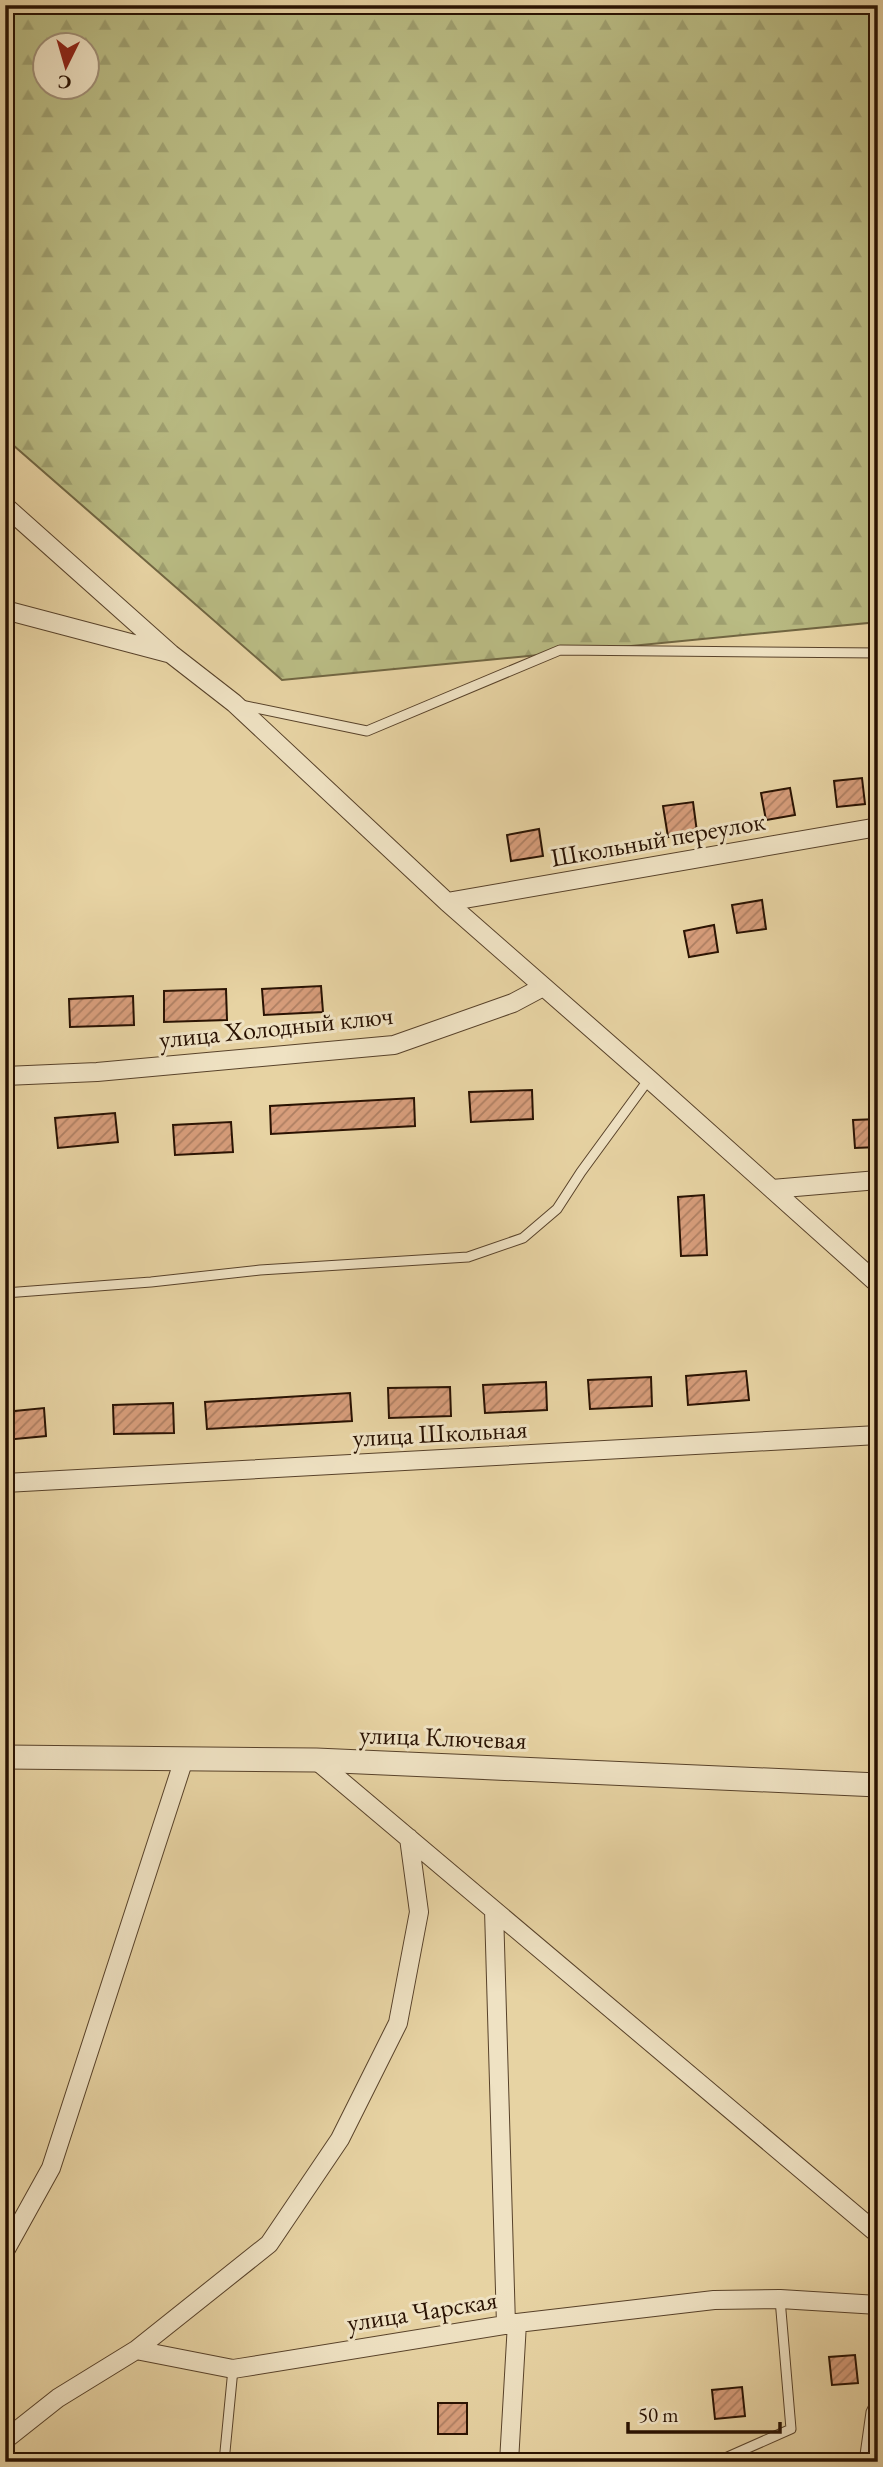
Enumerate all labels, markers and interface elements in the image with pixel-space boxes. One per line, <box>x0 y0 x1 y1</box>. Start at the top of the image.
north arrow <box>32 32 102 102</box>
text: С <box>57 69 72 95</box>
street label: Школьный переулок <box>548 803 769 875</box>
street label: улица Холодный ключ <box>157 998 395 1056</box>
street label: улица Школьная <box>352 1411 528 1455</box>
street label: улица Ключевая <box>359 1717 527 1757</box>
street label: улица Чарская <box>344 2282 500 2340</box>
scale bar <box>628 2390 780 2434</box>
text: 50 m <box>638 2401 679 2428</box>

